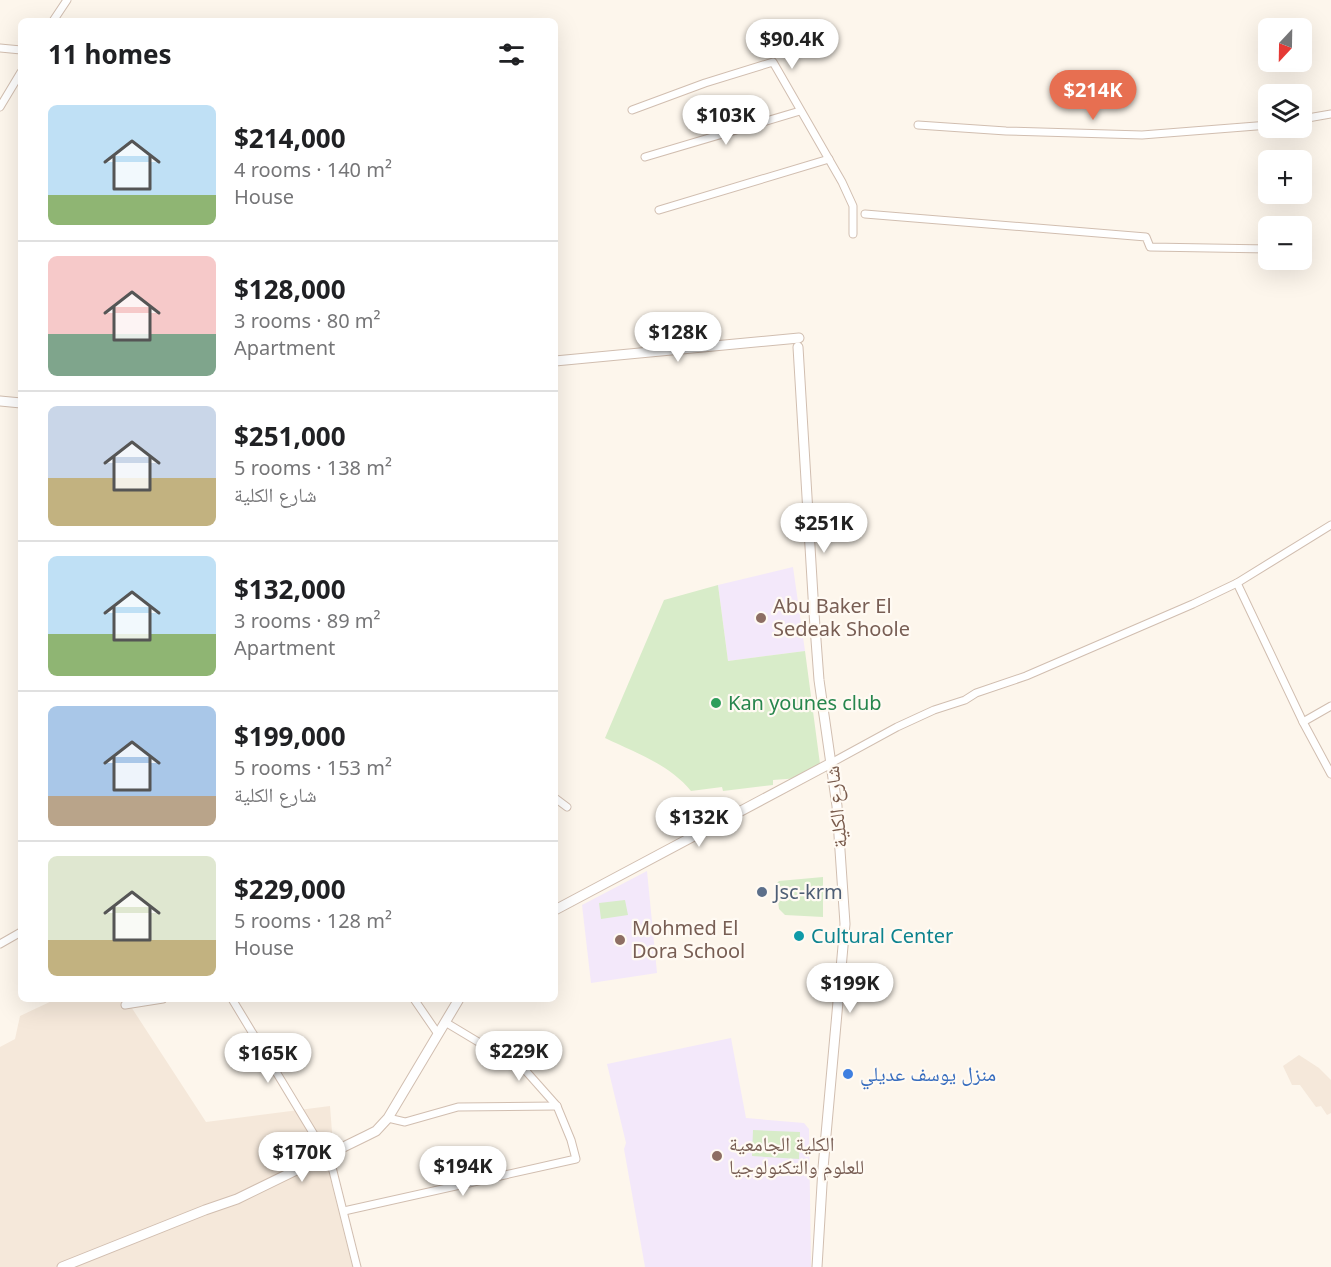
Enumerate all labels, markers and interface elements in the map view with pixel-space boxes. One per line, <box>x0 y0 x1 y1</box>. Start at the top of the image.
north arrow <box>1258 18 1312 72</box>
map controls <box>1258 18 1312 270</box>
pin: $90.4K <box>743 19 841 70</box>
text: $90.4K <box>760 25 824 52</box>
text: 11 homes <box>48 36 172 72</box>
icon: filters <box>495 38 528 71</box>
pin: $214K <box>1051 70 1135 121</box>
text: $214K <box>1063 76 1123 103</box>
button: layers <box>1258 84 1312 138</box>
pin: $103K <box>684 95 768 146</box>
text: $103K <box>696 101 756 128</box>
text: $214,000 <box>234 120 346 156</box>
icon: home <box>96 129 168 201</box>
button: + <box>1258 150 1312 204</box>
text: 4 rooms · 140 m² <box>234 156 392 183</box>
text: House <box>234 183 294 210</box>
button: − <box>1258 216 1312 270</box>
text: $128,000 <box>234 271 346 307</box>
icon: home <box>96 280 168 352</box>
text: 3 rooms · 80 m² <box>234 307 381 334</box>
pin: $128K <box>636 312 720 363</box>
text: $128K <box>648 318 708 345</box>
text: Apartment <box>234 334 335 361</box>
text: $251,000 <box>234 418 346 454</box>
icon: home <box>96 430 168 502</box>
text: 5 rooms · 138 m² <box>234 454 392 481</box>
text: شارع الكلية <box>234 481 317 508</box>
pin: $251K <box>782 503 866 554</box>
text: $251K <box>794 509 854 536</box>
text: $132,000 <box>234 571 346 607</box>
icon: home <box>96 580 168 652</box>
place label: Abu Baker El Sedeak Shoole <box>773 592 910 642</box>
text: 3 rooms · 89 m² <box>234 607 381 634</box>
marker: Abu Baker El Sedeak Shoole <box>754 611 768 625</box>
text: Apartment <box>234 634 335 661</box>
place label: Kan younes club <box>728 689 882 716</box>
marker: Kan younes club <box>709 696 723 710</box>
text: $199,000 <box>234 718 346 754</box>
icon: home <box>96 730 168 802</box>
text: 5 rooms · 153 m² <box>234 754 392 781</box>
street label: شارع الكلية <box>818 765 853 850</box>
text: شارع الكلية <box>234 781 317 808</box>
pin: $132K <box>657 797 741 848</box>
text: $132K <box>669 803 729 830</box>
text: $229,000 <box>234 871 346 907</box>
place label: Jsc-krm <box>772 878 843 905</box>
icon: home <box>96 880 168 952</box>
marker: Jsc-krm <box>755 885 769 899</box>
text: 5 rooms · 128 m² <box>234 907 392 934</box>
place label: Mohmed El Dora School <box>632 914 745 964</box>
place label: Cultural Center <box>811 922 953 949</box>
marker: Cultural Center <box>792 929 806 943</box>
marker: Mohmed El Dora School <box>613 933 627 947</box>
text: House <box>234 934 294 961</box>
pin: $199K <box>808 963 892 1014</box>
text: $199K <box>820 969 880 996</box>
pin: $229K <box>477 1031 561 1082</box>
pin: $165K <box>226 1033 310 1084</box>
text: $229K <box>489 1037 549 1064</box>
text: $165K <box>238 1039 298 1066</box>
place label: منزل يوسف عديلي <box>860 1060 996 1090</box>
marker: منزل يوسف عديلي <box>841 1067 855 1081</box>
place label: الكلية الجامعية للعلوم والتكنولوجيا <box>729 1130 864 1181</box>
pin: $170K <box>260 1132 344 1183</box>
text: $170K <box>272 1138 332 1165</box>
pin: $194K <box>421 1146 505 1197</box>
marker: الكلية الجامعية للعلوم والتكنولوجيا <box>710 1149 724 1163</box>
text: $194K <box>433 1152 493 1179</box>

